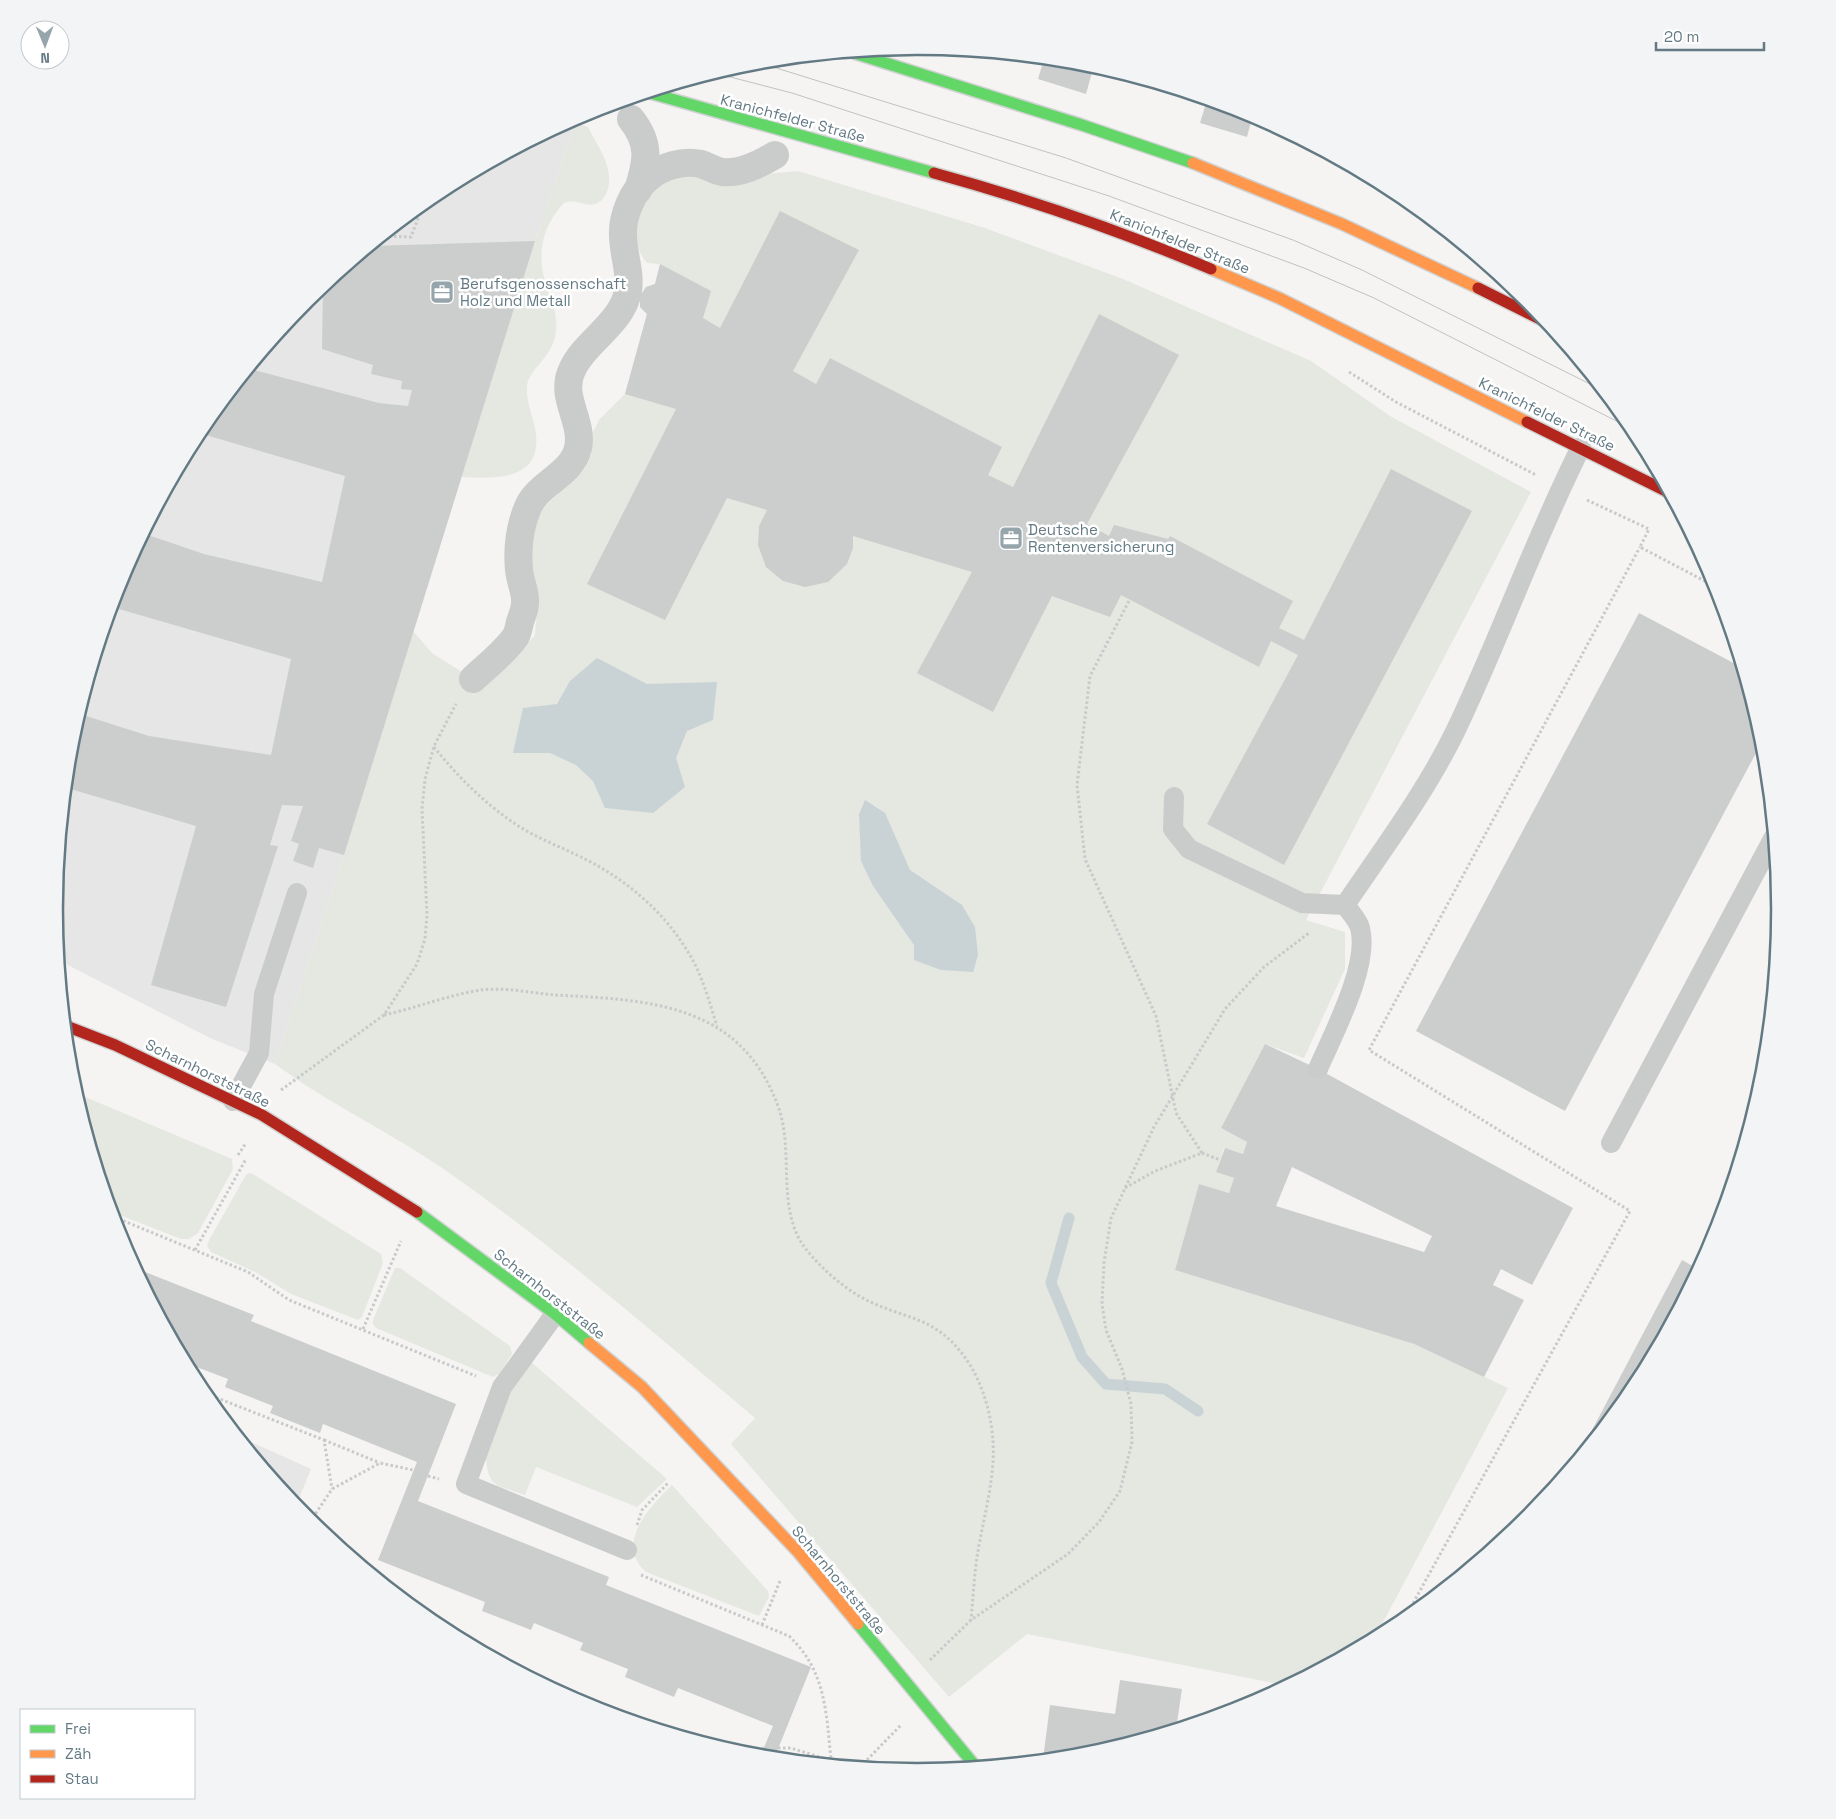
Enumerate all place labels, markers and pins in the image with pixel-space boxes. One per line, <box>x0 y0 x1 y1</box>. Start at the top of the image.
place label: Berufsgenossenschaft Holz und Metall <box>460 274 627 310</box>
office icon: Berufsgenossenschaft Holz und Metall <box>429 279 455 305</box>
place label: Deutsche Rentenversicherung <box>1028 520 1174 556</box>
office icon: Deutsche Rentenversicherung <box>998 525 1024 551</box>

